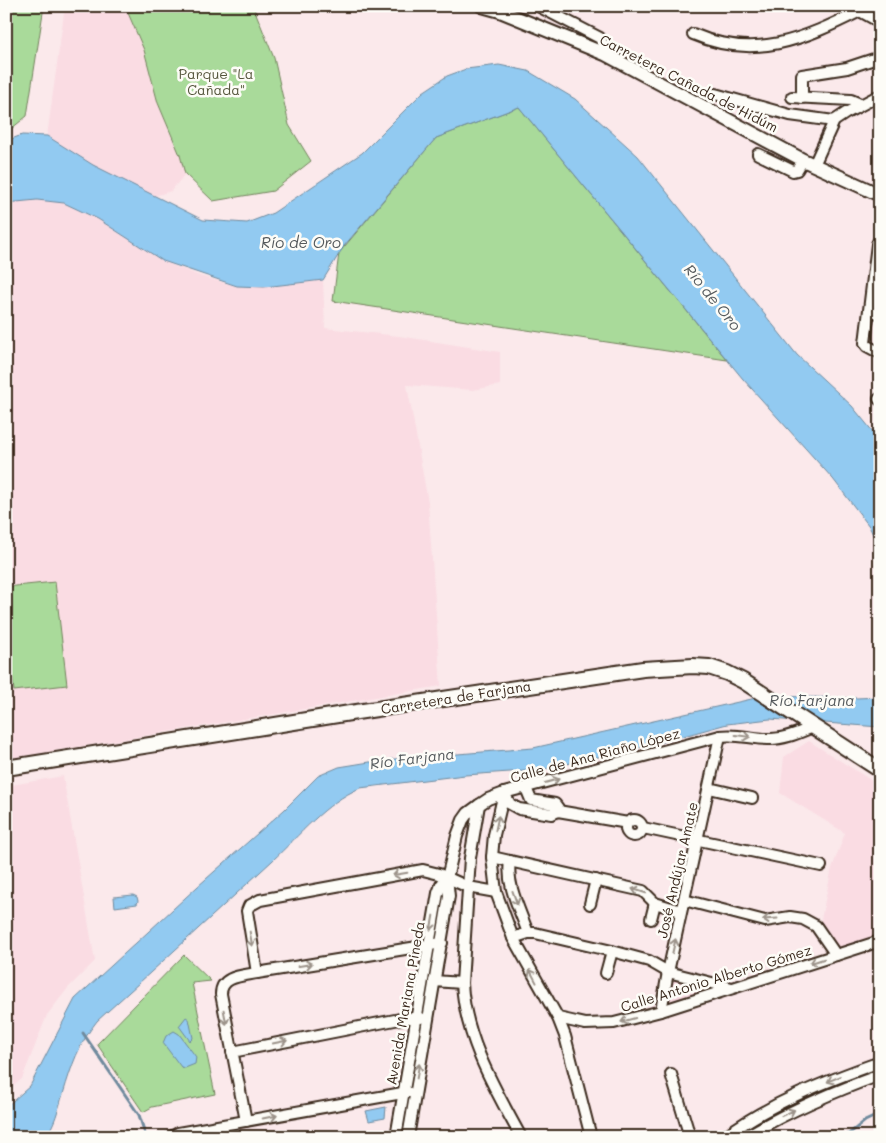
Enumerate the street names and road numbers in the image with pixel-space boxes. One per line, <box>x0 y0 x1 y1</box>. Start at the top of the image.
street label: Carretera Cañada de Hidúm <box>597 30 781 136</box>
street label: Carretera de Farjana <box>379 676 533 718</box>
street label: Calle de Ana Riaño López <box>508 723 682 787</box>
street label: José Andújar Amate <box>652 800 702 940</box>
street label: Avenida Mariana Pineda <box>381 920 429 1086</box>
street label: Calle Antonio Alberto Gómez <box>618 940 814 1016</box>

